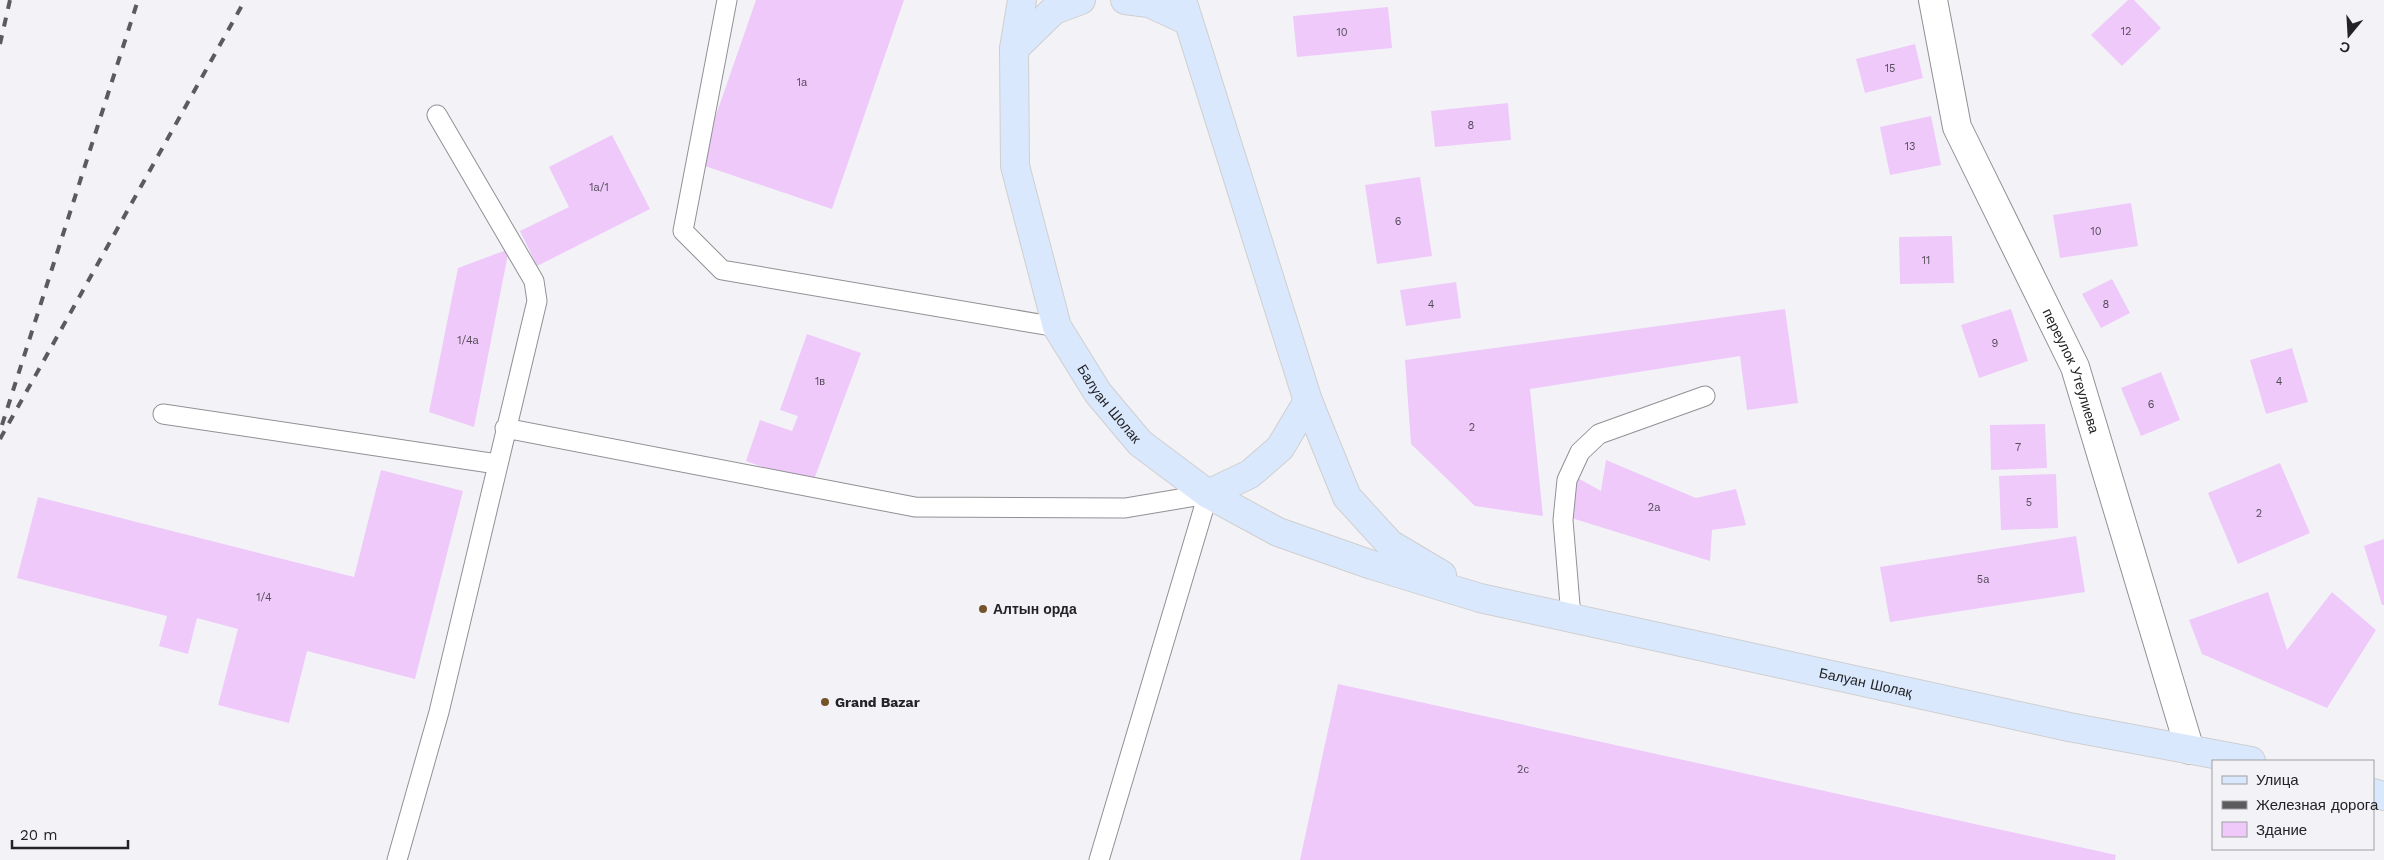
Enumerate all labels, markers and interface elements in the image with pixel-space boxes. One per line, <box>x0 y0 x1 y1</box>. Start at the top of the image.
north arrow <box>2324 10 2374 60</box>
house number: 12 <box>2121 25 2131 38</box>
house number: 10 <box>1336 26 1348 39</box>
text: С <box>2338 38 2352 57</box>
house number: 15 <box>1885 62 1895 75</box>
house number: 1а <box>797 76 808 89</box>
house number: 8 <box>1468 119 1475 132</box>
house number: 13 <box>1905 140 1915 153</box>
house number: 1а/1 <box>589 181 609 194</box>
house number: 6 <box>1395 215 1402 228</box>
house number: 10 <box>2090 225 2102 238</box>
house number: 11 <box>1922 254 1930 267</box>
house number: 4 <box>1428 298 1435 311</box>
house number: 8 <box>2103 298 2110 311</box>
street label: переулок Утеулиева <box>2040 306 2103 435</box>
house number: 1/4а <box>457 334 480 347</box>
house number: 9 <box>1992 337 1999 350</box>
street label: Балуан Шолак <box>1074 362 1145 447</box>
house number: 1в <box>815 375 825 388</box>
house number: 4 <box>2276 375 2283 388</box>
house number: 6 <box>2148 398 2155 411</box>
house number: 2 <box>1469 421 1475 434</box>
house number: 7 <box>2015 441 2021 454</box>
house number: 5 <box>2026 496 2032 509</box>
house number: 2а <box>1648 501 1661 514</box>
house number: 2 <box>2256 507 2262 520</box>
house number: 5а <box>1977 573 1990 586</box>
house number: 1/4 <box>256 591 272 604</box>
place label: Алтын орда <box>993 601 1077 617</box>
marker: Алтын орда <box>977 603 989 615</box>
street label: Балуан Шолақ <box>1818 665 1914 701</box>
place label: Grand Bazar <box>835 694 920 710</box>
marker: Grand Bazar <box>819 696 831 708</box>
legend <box>2212 760 2374 850</box>
house number: 2с <box>1517 763 1529 776</box>
text: Улица <box>2256 771 2299 789</box>
text: Железная дорога <box>2256 796 2379 814</box>
scale bar <box>12 818 129 850</box>
text: Здание <box>2256 821 2307 839</box>
text: 20 m <box>20 826 58 844</box>

